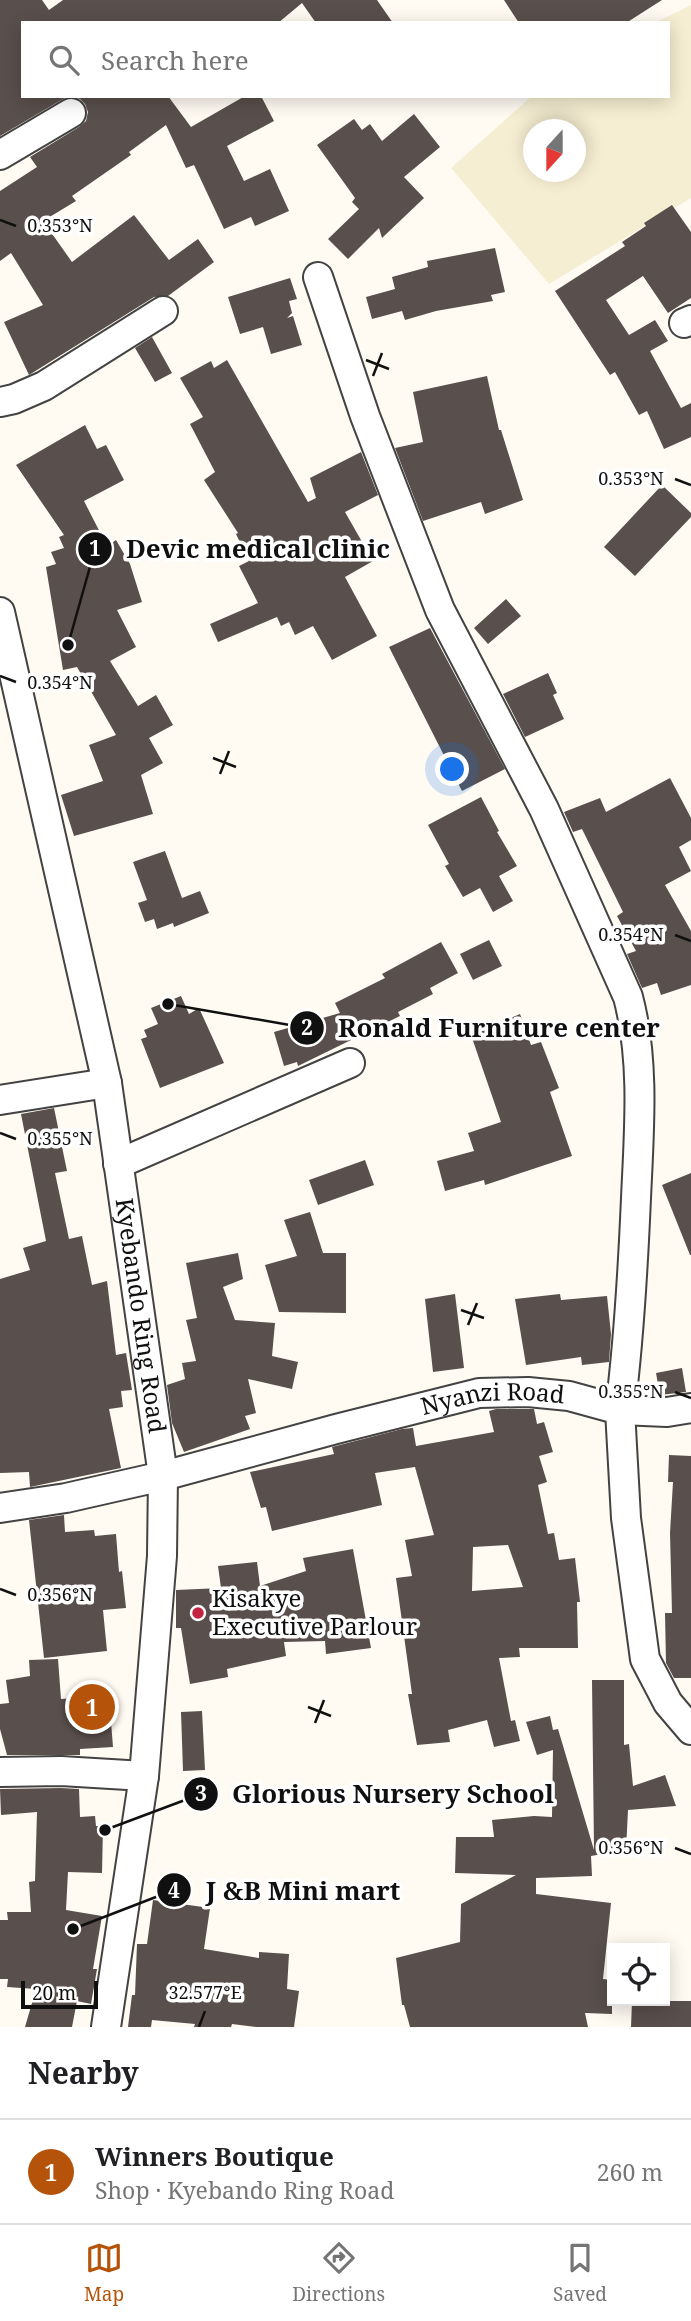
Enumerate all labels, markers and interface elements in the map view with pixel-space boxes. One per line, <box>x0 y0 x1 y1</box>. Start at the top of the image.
search box <box>21 21 670 98</box>
icon: search <box>45 41 83 79</box>
text: Search here <box>101 42 249 78</box>
north arrow <box>523 119 586 182</box>
text: 0.353°N <box>27 213 93 237</box>
text: 0.353°N <box>598 466 664 490</box>
callout: Devic medical clinic <box>77 525 404 572</box>
text: Devic medical clinic <box>126 530 390 566</box>
text: 1 <box>89 534 101 562</box>
text: 0.354°N <box>27 670 93 694</box>
your location <box>435 752 469 786</box>
text: 0.354°N <box>598 922 664 946</box>
callout: Ronald Furniture center <box>289 1004 674 1051</box>
text: Ronald Furniture center <box>338 1009 660 1045</box>
text: 2 <box>301 1013 313 1041</box>
text: 0.355°N <box>27 1126 93 1150</box>
street label: Kyebando Ring Road <box>109 1196 175 1435</box>
street label: Nyanzi Road <box>417 1374 566 1422</box>
text: 0.355°N <box>598 1379 664 1403</box>
place label: Kisakye Executive Parlour <box>212 1581 417 1642</box>
text: 0.356°N <box>27 1582 93 1606</box>
marker: Kisakye Executive Parlour <box>190 1605 206 1621</box>
pin: 1 <box>69 1681 115 1733</box>
callout: Glorious Nursery School <box>183 1770 568 1817</box>
text: Glorious Nursery School <box>232 1775 554 1811</box>
text: 3 <box>195 1779 207 1807</box>
text: 0.356°N <box>598 1835 664 1859</box>
callout: J &B Mini mart <box>157 1867 415 1914</box>
text: J &B Mini mart <box>205 1872 401 1908</box>
text: 4 <box>168 1876 180 1904</box>
map controls <box>607 1943 670 2006</box>
button: locate <box>607 1943 670 2006</box>
scale bar <box>21 1978 98 2010</box>
text: 20 m <box>32 1980 76 2006</box>
text: 32.577°E <box>168 1980 242 2004</box>
text: Nearby <box>28 2052 139 2093</box>
text: Winners Boutique <box>95 2138 334 2174</box>
text: 1 <box>45 2156 58 2188</box>
text: 260 m <box>597 2156 663 2188</box>
text: Shop · Kyebando Ring Road <box>95 2174 394 2206</box>
tab: Map <box>84 2239 124 2307</box>
tab: Directions <box>292 2239 385 2307</box>
tab: Saved <box>553 2239 607 2307</box>

